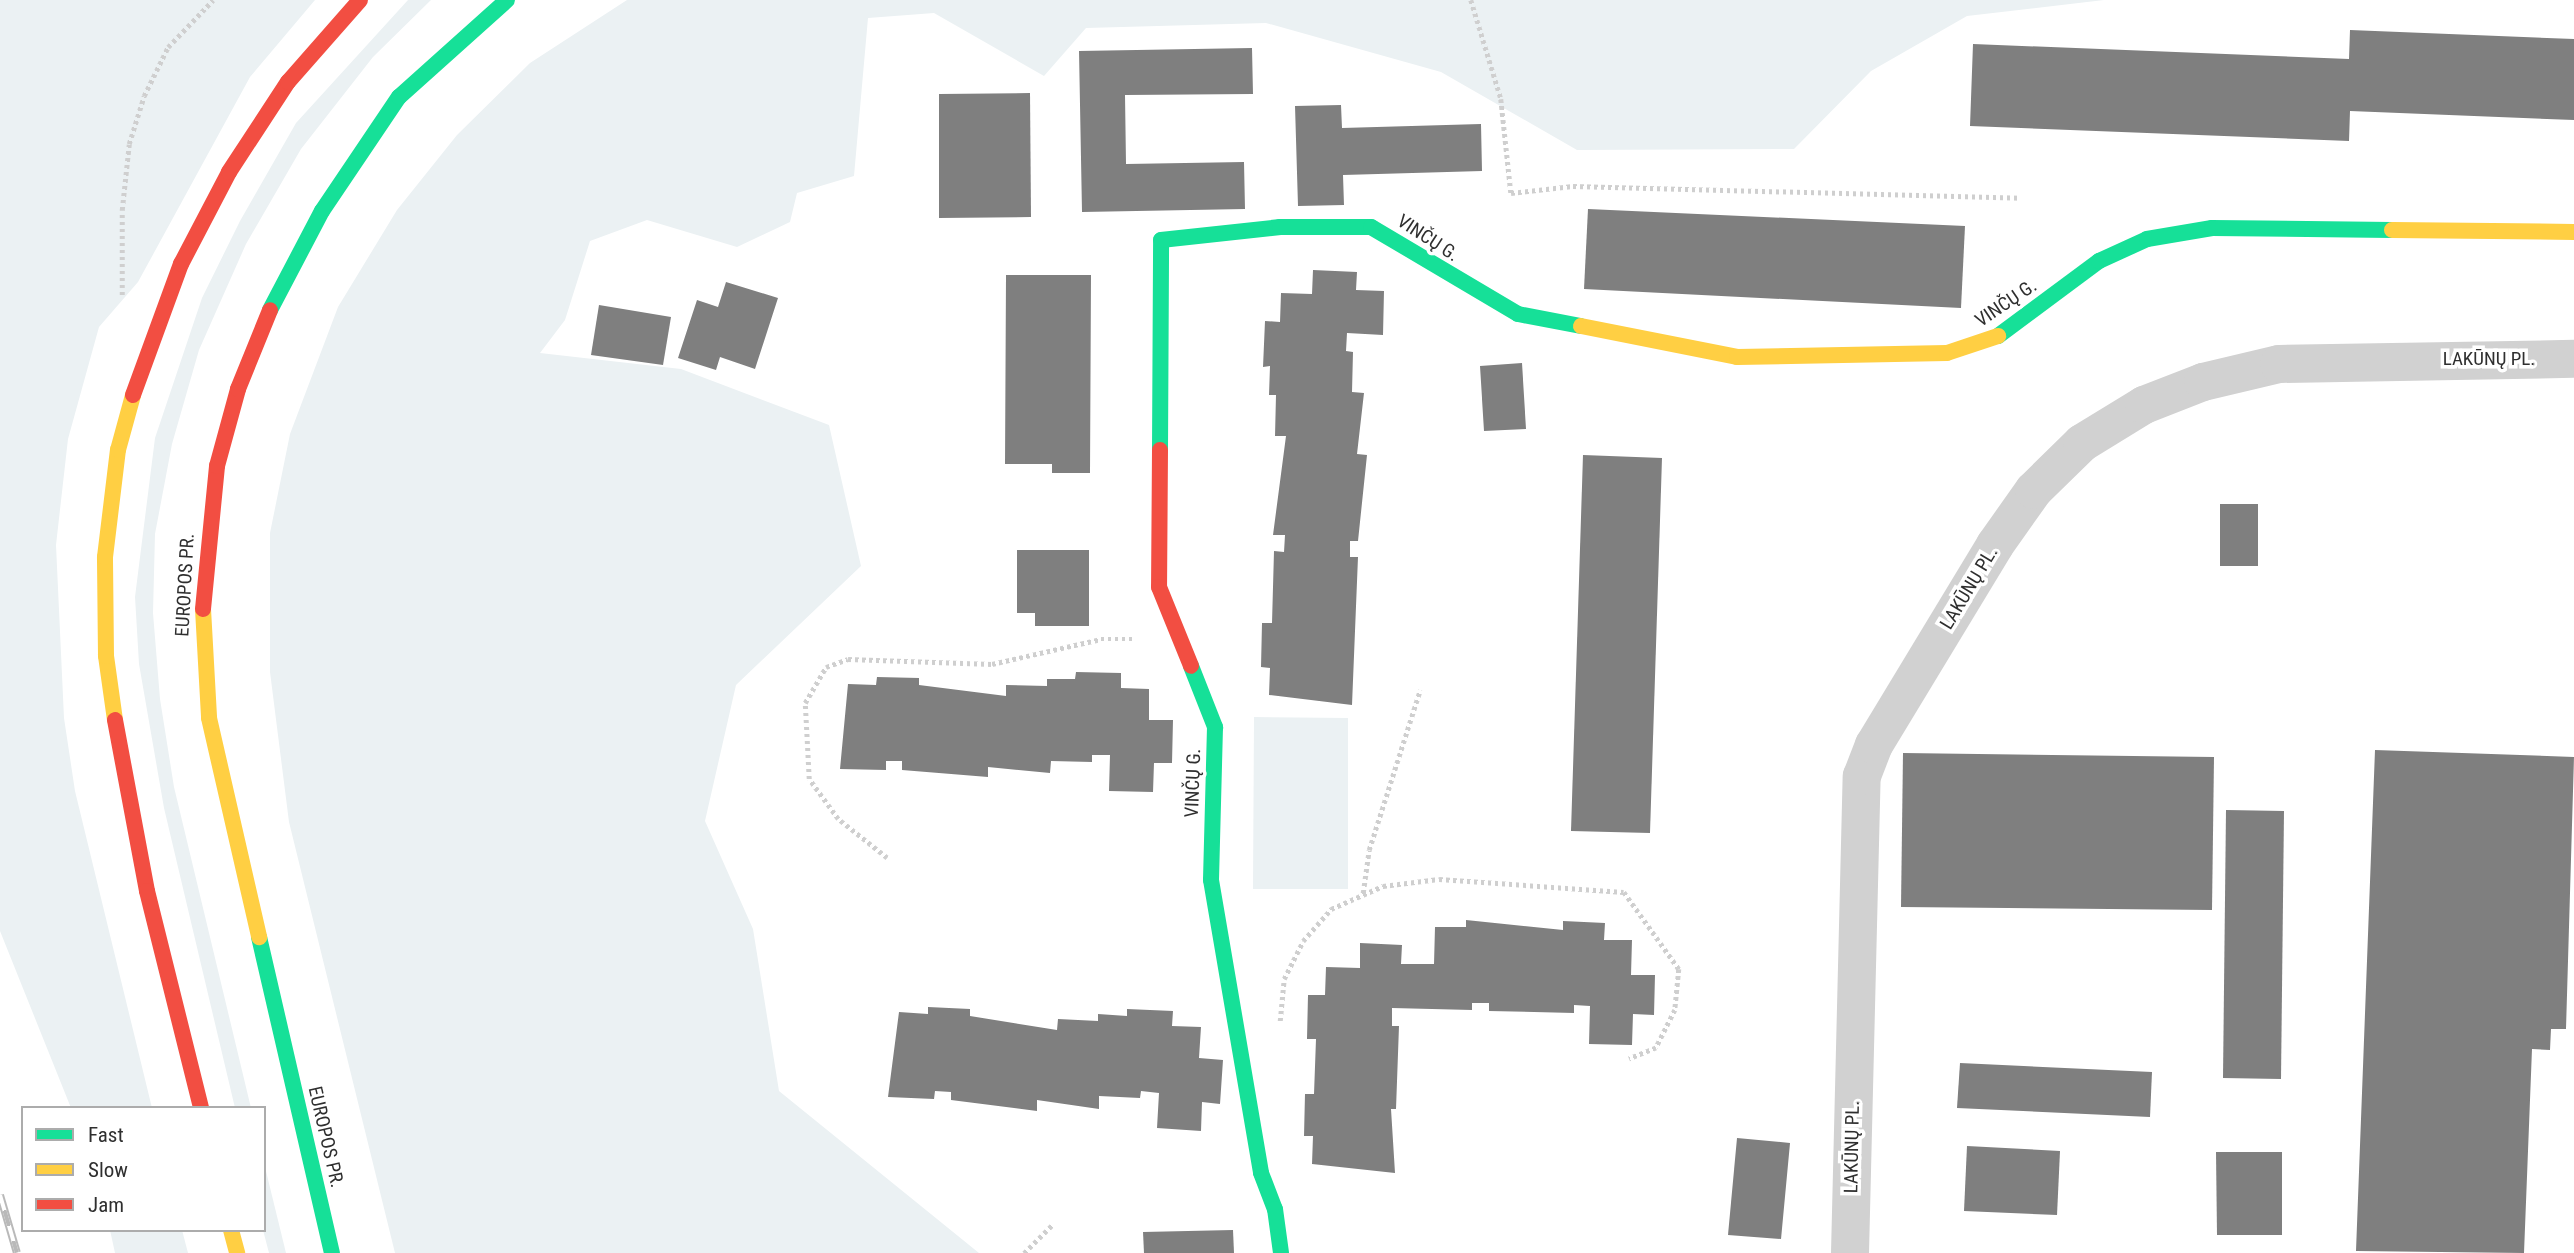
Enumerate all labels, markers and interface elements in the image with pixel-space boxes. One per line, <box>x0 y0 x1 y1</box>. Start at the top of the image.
street label: VINČŲ G. <box>1393 210 1463 266</box>
street label: VINČŲ G. <box>1971 274 2041 332</box>
street label: LAKŪNŲ PL. <box>2443 348 2535 370</box>
street label: EUROPOS PR. <box>171 533 199 637</box>
street label: LAKŪNŲ PL. <box>1935 542 2003 634</box>
street label: VINČŲ G. <box>1180 748 1206 818</box>
street label: EUROPOS PR. <box>303 1084 349 1190</box>
street label: LAKŪNŲ PL. <box>1840 1101 1864 1193</box>
legend <box>21 1106 266 1232</box>
text: Fast <box>88 1123 124 1147</box>
text: Slow <box>88 1158 128 1182</box>
text: Jam <box>88 1193 124 1217</box>

